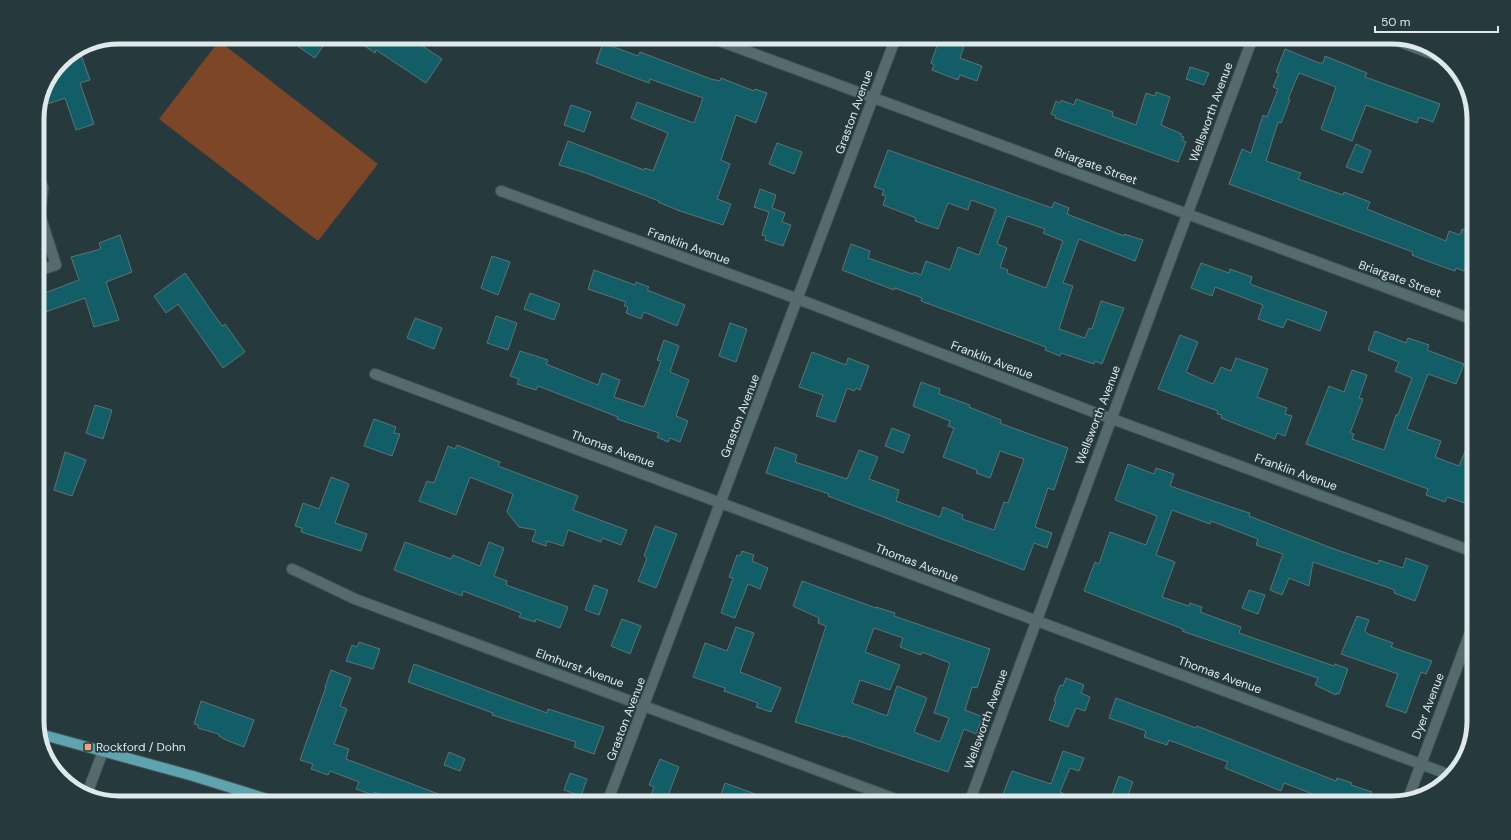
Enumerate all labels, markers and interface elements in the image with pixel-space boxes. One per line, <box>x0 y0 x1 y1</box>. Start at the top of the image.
scale bar <box>1375 8 1498 34</box>
text: 50 m <box>1381 14 1410 30</box>
street label: Wellsworth Avenue <box>1186 60 1237 164</box>
street label: Graston Avenue <box>831 68 877 156</box>
street label: Briargate Street <box>1052 144 1140 188</box>
street label: Franklin Avenue <box>646 224 733 268</box>
street label: Briargate Street <box>1356 257 1444 301</box>
street label: Franklin Avenue <box>949 337 1036 383</box>
street label: Wellsworth Avenue <box>1072 363 1124 467</box>
street label: Graston Avenue <box>717 372 763 460</box>
street label: Thomas Avenue <box>569 426 657 472</box>
street label: Franklin Avenue <box>1253 450 1340 494</box>
street label: Thomas Avenue <box>873 540 961 586</box>
street label: Elmhurst Avenue <box>534 645 627 691</box>
street label: Thomas Avenue <box>1176 652 1264 698</box>
street label: Wellsworth Avenue <box>961 667 1012 771</box>
street label: Dyer Avenue <box>1408 670 1448 741</box>
street label: Graston Avenue <box>603 675 649 763</box>
place label: Rockford / Dohn <box>96 739 186 755</box>
marker: Rockford / Dohn <box>83 742 93 752</box>

